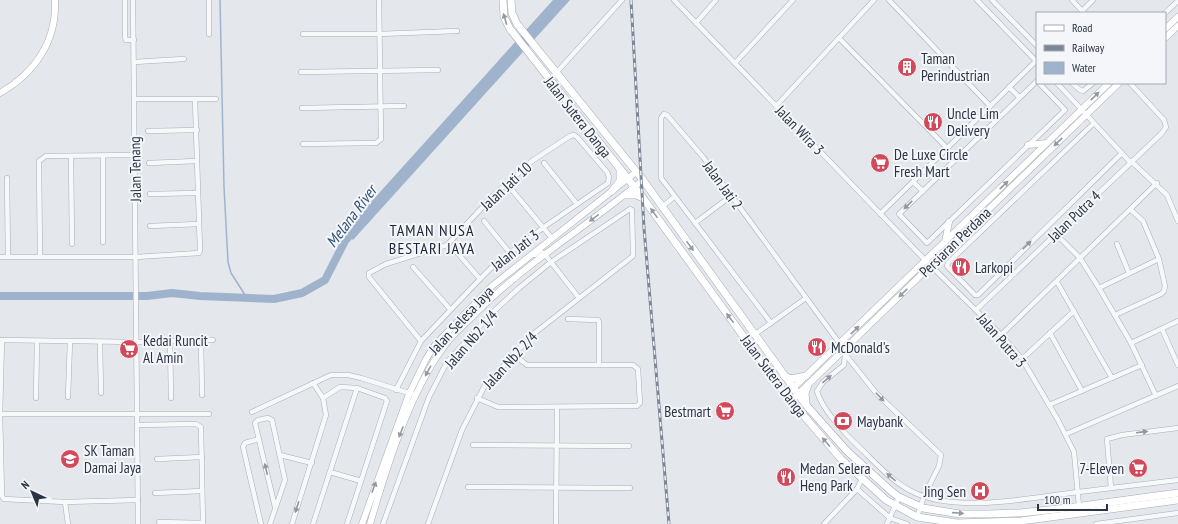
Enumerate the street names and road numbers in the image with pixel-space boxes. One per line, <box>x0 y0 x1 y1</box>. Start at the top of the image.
street label: Jalan Sutera Danga <box>540 72 616 162</box>
street label: Jalan Wira 3 <box>771 100 828 159</box>
street label: Jalan Tenang <box>125 136 145 203</box>
street label: Jalan Jati 2 <box>698 156 747 213</box>
street label: Jalan Jati 10 <box>476 158 536 215</box>
street label: Jalan Putra 4 <box>1043 186 1104 246</box>
street label: Persiaran Perdana <box>915 203 995 281</box>
street label: Jalan Jati 3 <box>486 225 543 275</box>
street label: Jalan Selesa Jaya <box>424 282 498 359</box>
street label: Jalan Nb2 1/4 <box>440 306 502 373</box>
street label: Jalan Putra 3 <box>973 308 1031 371</box>
street label: Jalan Nb2 2/4 <box>478 327 541 393</box>
street label: Jalan Sutera Danga <box>736 330 811 421</box>

